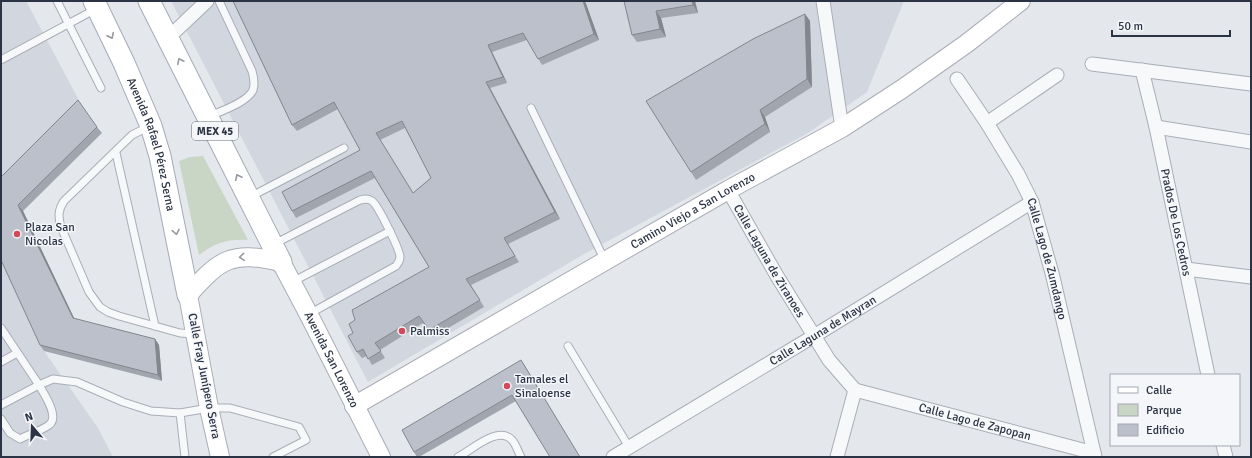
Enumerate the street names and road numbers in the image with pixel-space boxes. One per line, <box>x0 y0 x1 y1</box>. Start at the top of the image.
street label: Avenida Rafael Pérez Serna <box>124 75 178 212</box>
road number: MEX 45 <box>192 122 238 140</box>
street label: Prados De Los Cedros <box>1157 167 1195 277</box>
street label: Camino Viejo a San Lorenzo <box>628 169 758 252</box>
street label: Calle Lago de Zumdango <box>1024 195 1070 321</box>
street label: Calle Laguna de Ziranoes <box>730 202 808 320</box>
street label: Calle Laguna de Mayran <box>767 292 879 369</box>
street label: Avenida San Lorenzo <box>301 309 362 410</box>
street label: Calle Fray Junípero Serra <box>184 312 224 440</box>
street label: Calle Lago de Zapopan <box>917 400 1033 444</box>

